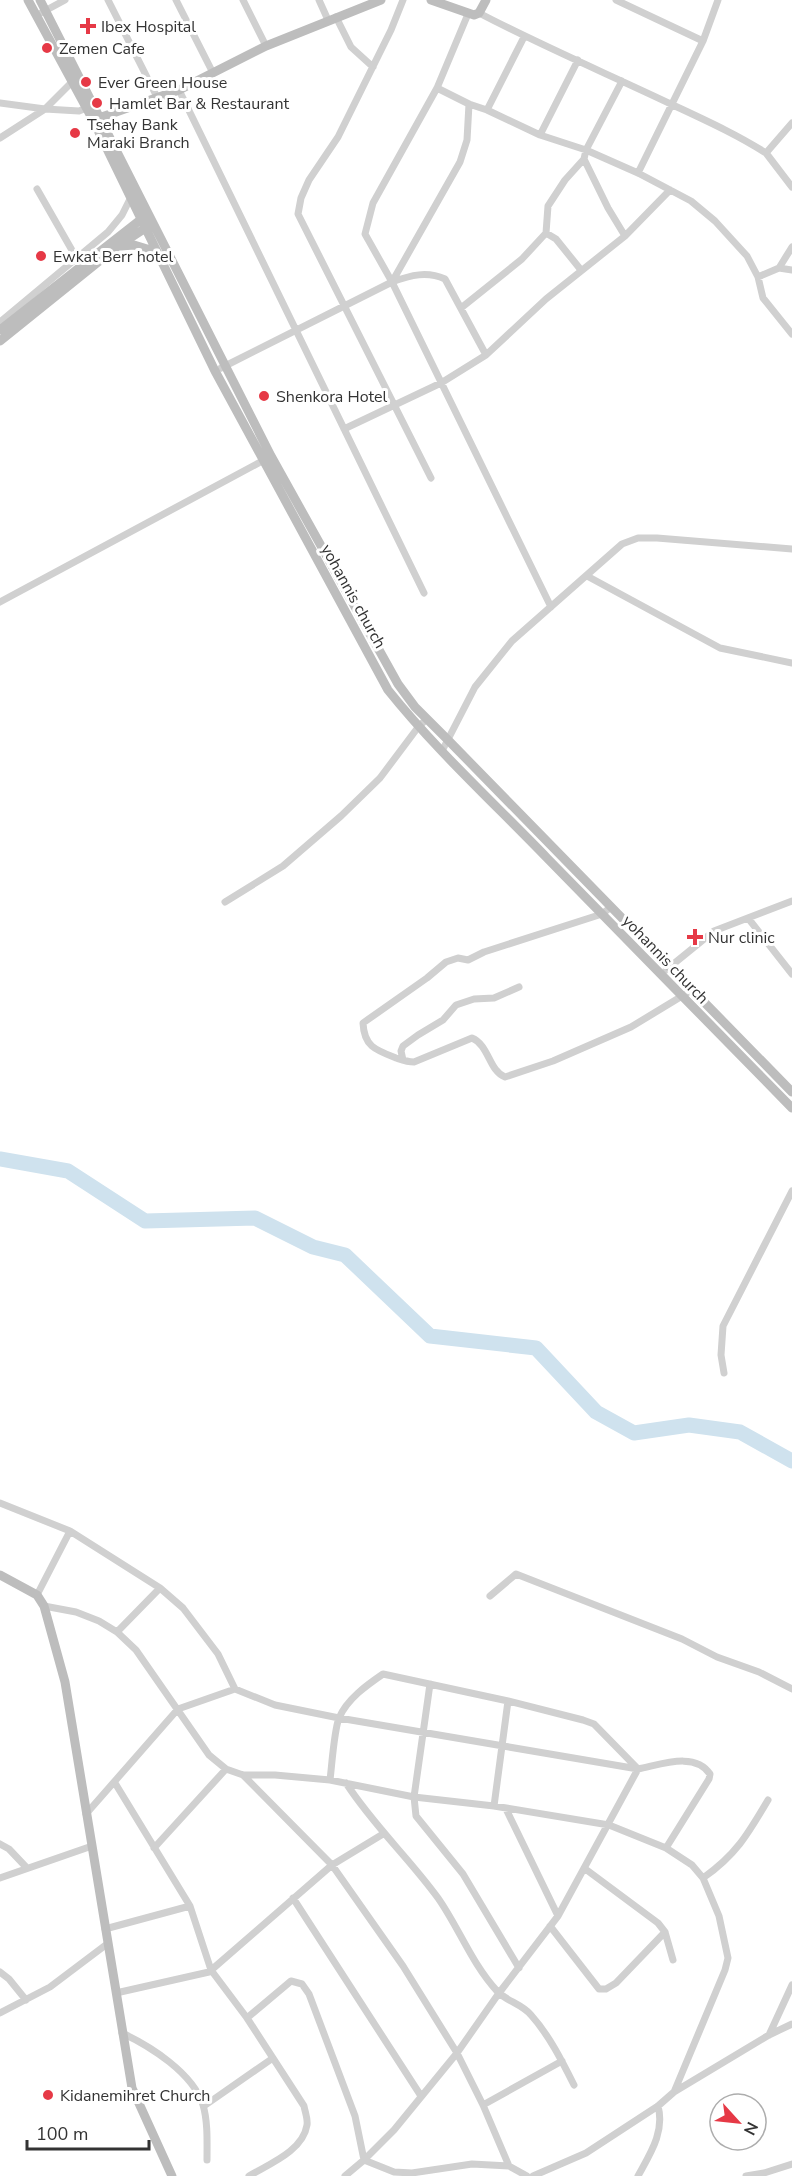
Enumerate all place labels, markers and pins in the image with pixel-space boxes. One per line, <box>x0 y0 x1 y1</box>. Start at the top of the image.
place label: Ibex Hospital <box>101 16 196 38</box>
marker: Ibex Hospital <box>79 17 97 35</box>
place label: Zemen Cafe <box>59 38 145 60</box>
marker: Zemen Cafe <box>40 41 54 55</box>
place label: Ever Green House <box>98 72 227 94</box>
marker: Ever Green House <box>79 75 93 89</box>
place label: Hamlet Bar & Restaurant <box>109 93 289 115</box>
marker: Hamlet Bar & Restaurant <box>90 96 104 110</box>
place label: Tsehay Bank Maraki Branch <box>87 114 190 154</box>
marker: Tsehay Bank Maraki Branch <box>68 126 82 140</box>
place label: Ewkat Berr hotel <box>53 246 174 268</box>
marker: Ewkat Berr hotel <box>34 249 48 263</box>
place label: Shenkora Hotel <box>276 386 387 408</box>
marker: Shenkora Hotel <box>257 389 271 403</box>
place label: Nur clinic <box>708 927 775 949</box>
marker: Nur clinic <box>686 928 704 946</box>
place label: Kidanemihret Church <box>60 2085 210 2107</box>
marker: Kidanemihret Church <box>41 2088 55 2102</box>

